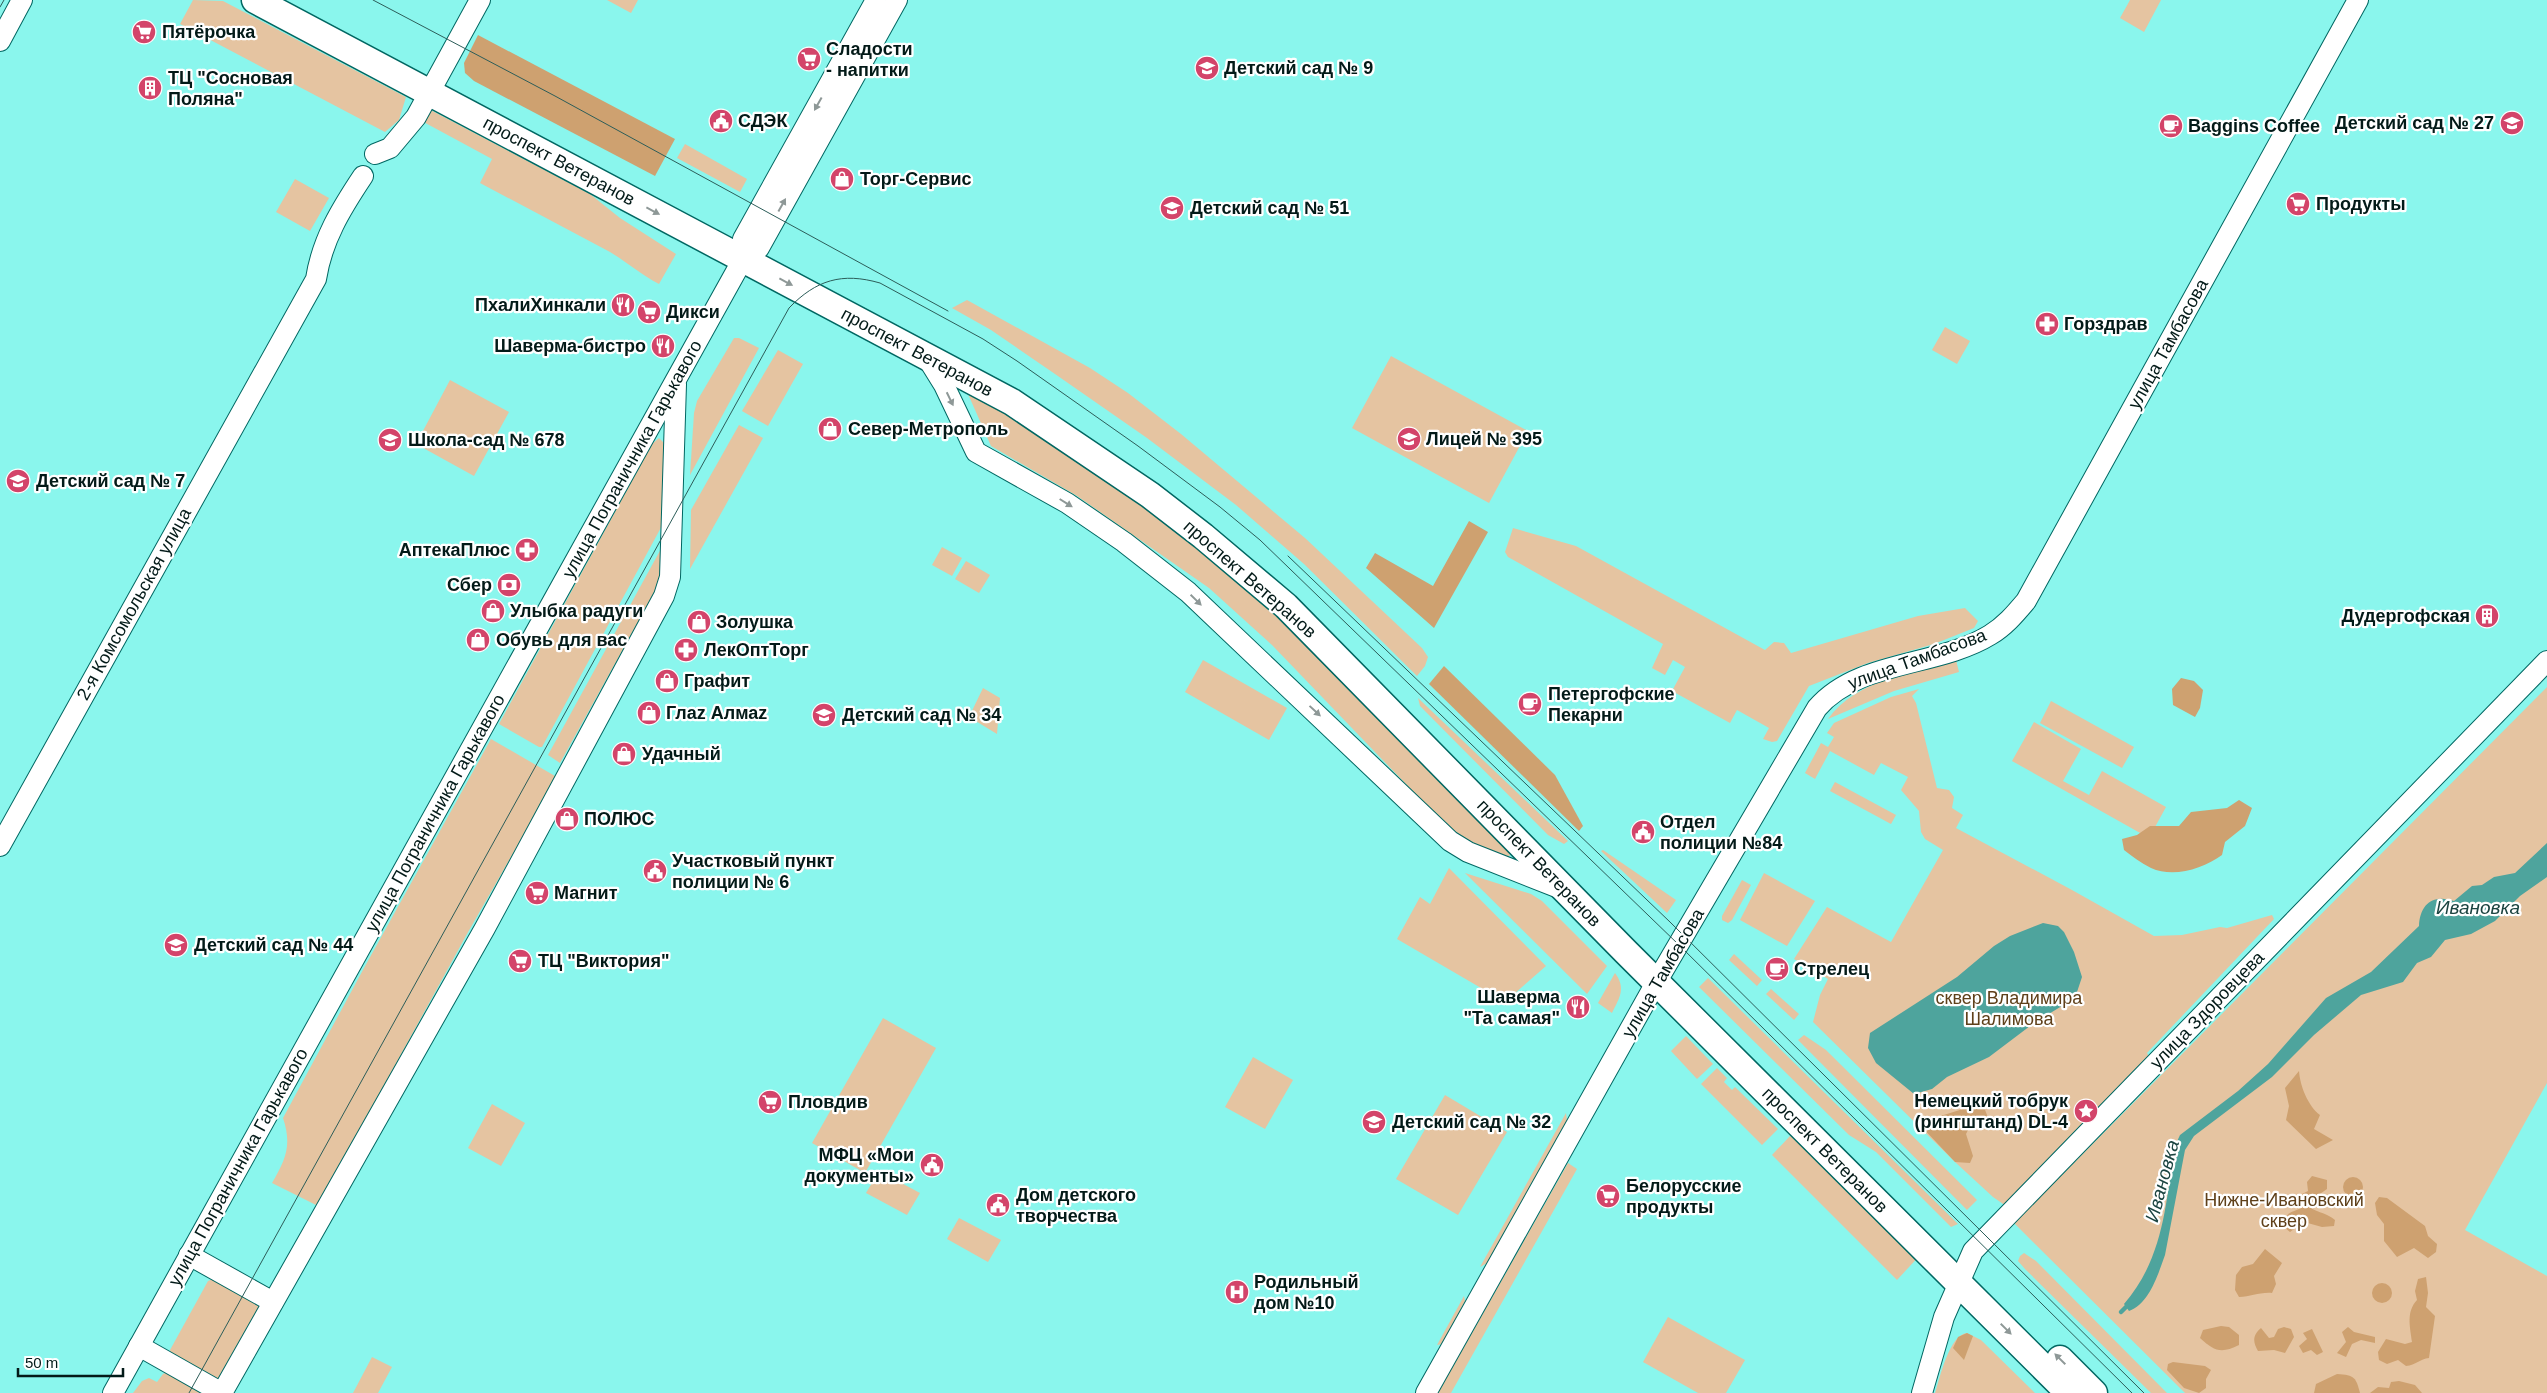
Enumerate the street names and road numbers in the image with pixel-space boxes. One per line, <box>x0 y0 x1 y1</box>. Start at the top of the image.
street label: проспект Ветеранов <box>480 113 638 209</box>
street label: улица Тамбасова <box>2124 275 2212 412</box>
street label: проспект Ветеранов <box>838 304 996 400</box>
street label: улица Пограничника Гарькавого <box>558 337 706 581</box>
street label: 2-я Комсомольская улица <box>73 504 196 703</box>
street label: проспект Ветеранов <box>1180 516 1320 642</box>
street label: улица Тамбасова <box>1845 624 1990 693</box>
street label: улица Пограничника Гарькавого <box>361 691 509 935</box>
street label: проспект Ветеранов <box>1473 795 1605 931</box>
street label: улица Тамбасова <box>1618 904 1708 1041</box>
street label: улица Здоровцева <box>2146 947 2269 1073</box>
street label: улица Пограничника Гарькавого <box>164 1045 312 1289</box>
street label: проспект Ветеранов <box>1758 1083 1892 1217</box>

